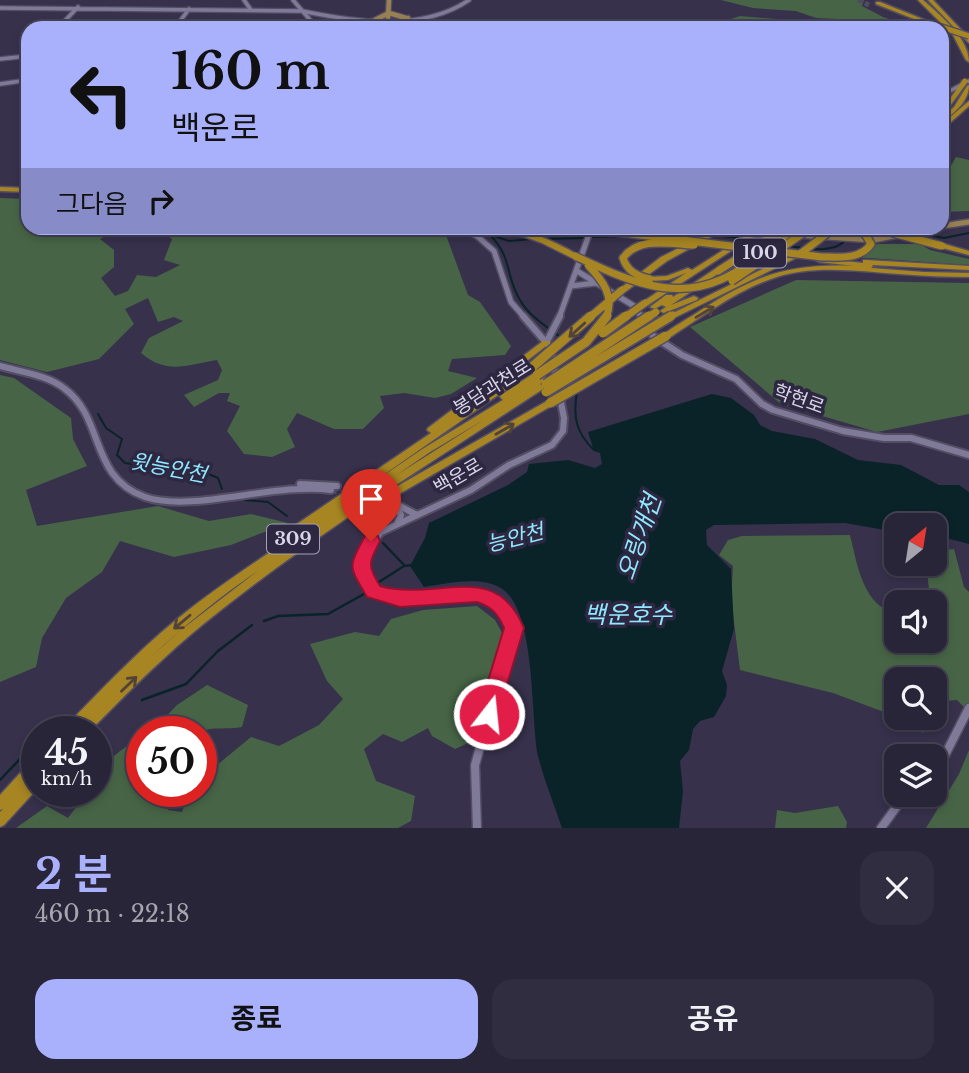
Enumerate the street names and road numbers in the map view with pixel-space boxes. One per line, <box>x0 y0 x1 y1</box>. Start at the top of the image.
road number: 100 <box>734 239 786 268</box>
street label: 봉담과천로 <box>449 354 535 420</box>
street label: 학현로 <box>770 379 828 419</box>
street label: 백운로 <box>430 453 486 499</box>
road number: 309 <box>267 524 319 554</box>

